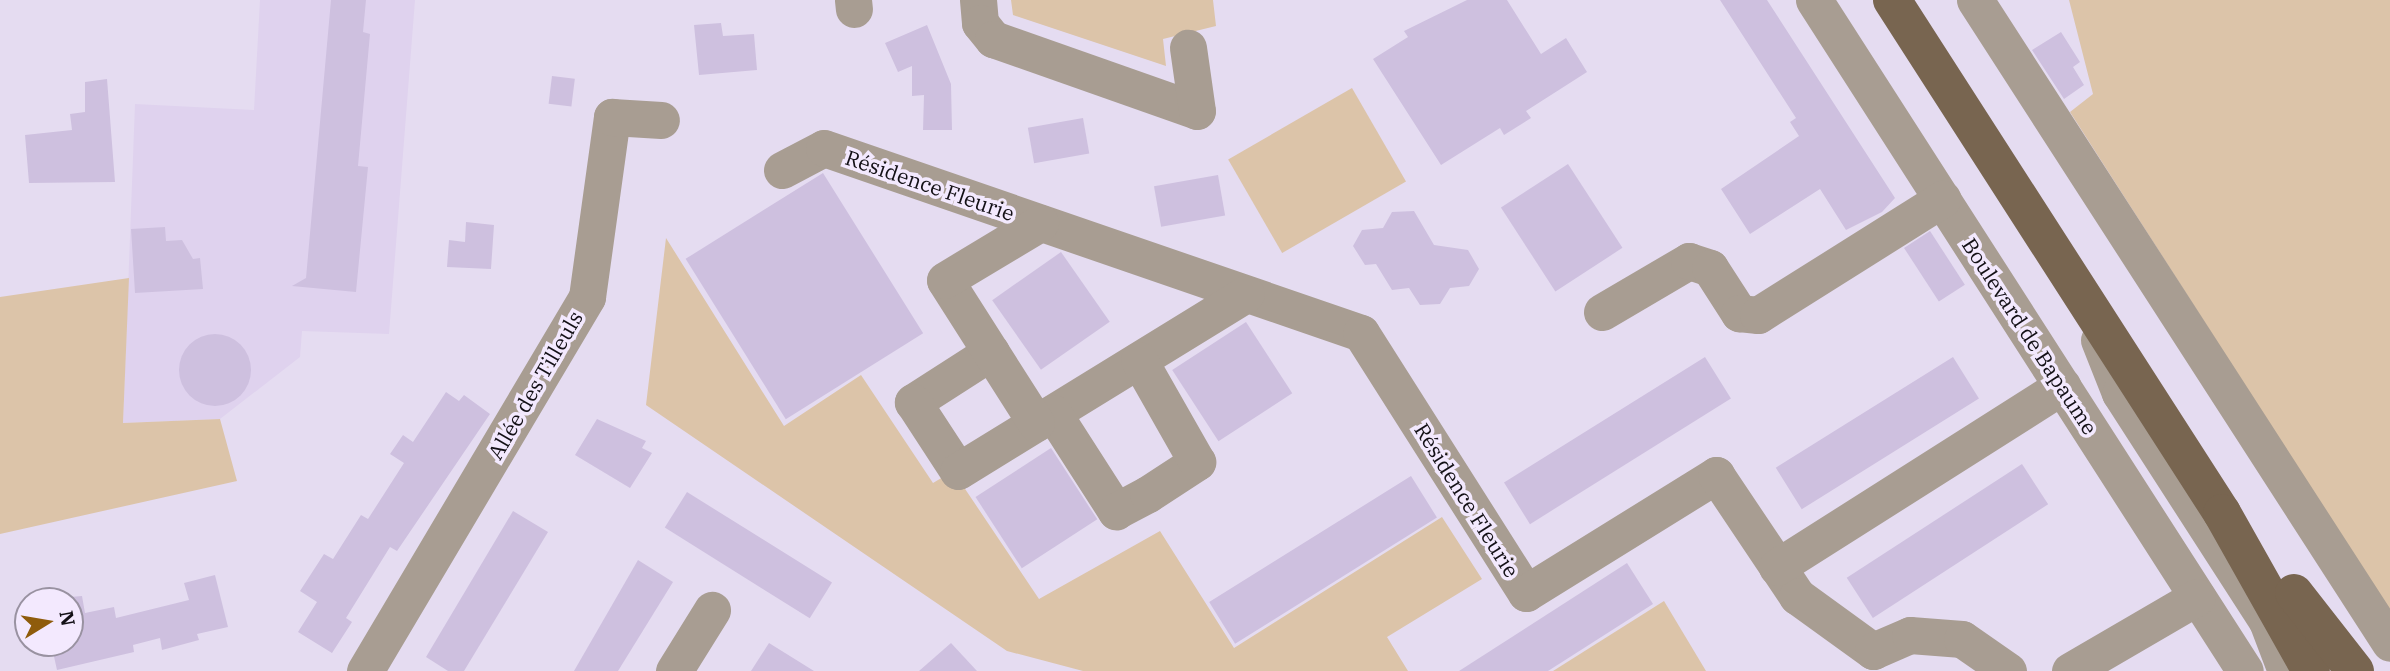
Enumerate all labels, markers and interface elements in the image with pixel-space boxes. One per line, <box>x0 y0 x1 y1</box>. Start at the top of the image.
street label: Résidence Fleurie <box>842 144 1018 226</box>
street label: Boulevard de Bapaume <box>1957 233 2103 439</box>
street label: Allée des Tilleuls <box>482 306 588 464</box>
street label: Résidence Fleurie <box>1409 418 1525 582</box>
north arrow <box>14 587 84 657</box>
text: N <box>54 609 81 628</box>

